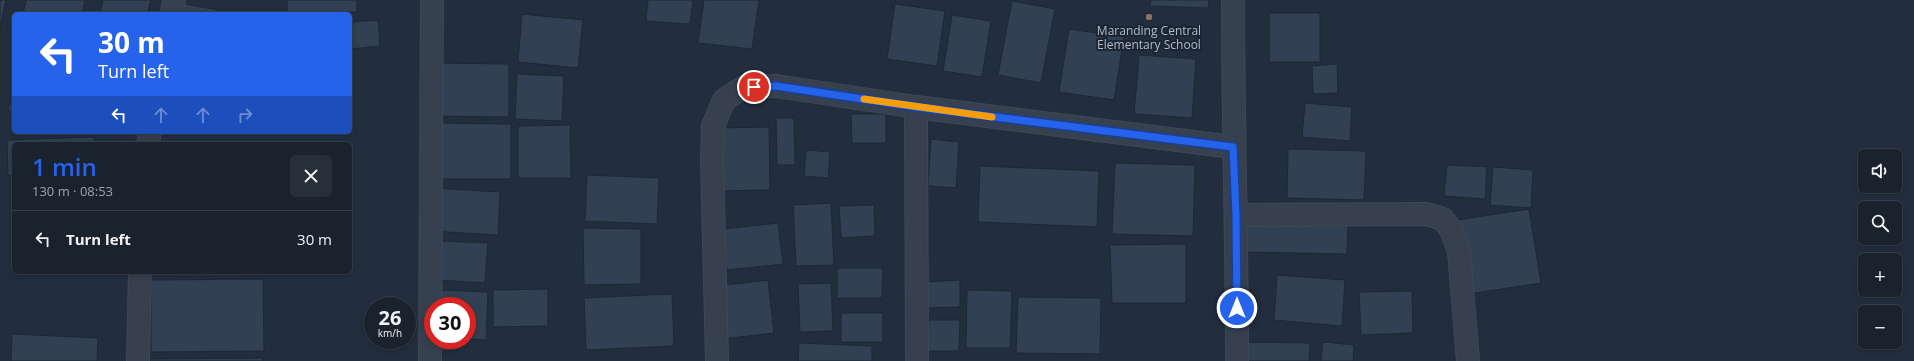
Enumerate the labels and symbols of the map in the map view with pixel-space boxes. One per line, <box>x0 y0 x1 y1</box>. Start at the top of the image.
marker: Maranding Central Elementary School <box>1144 12 1154 22</box>
place label: Maranding Central Elementary School <box>1097 22 1201 53</box>
pin <box>737 70 771 104</box>
position arrow <box>1216 287 1258 329</box>
speed limit sign: 30 <box>424 297 476 349</box>

